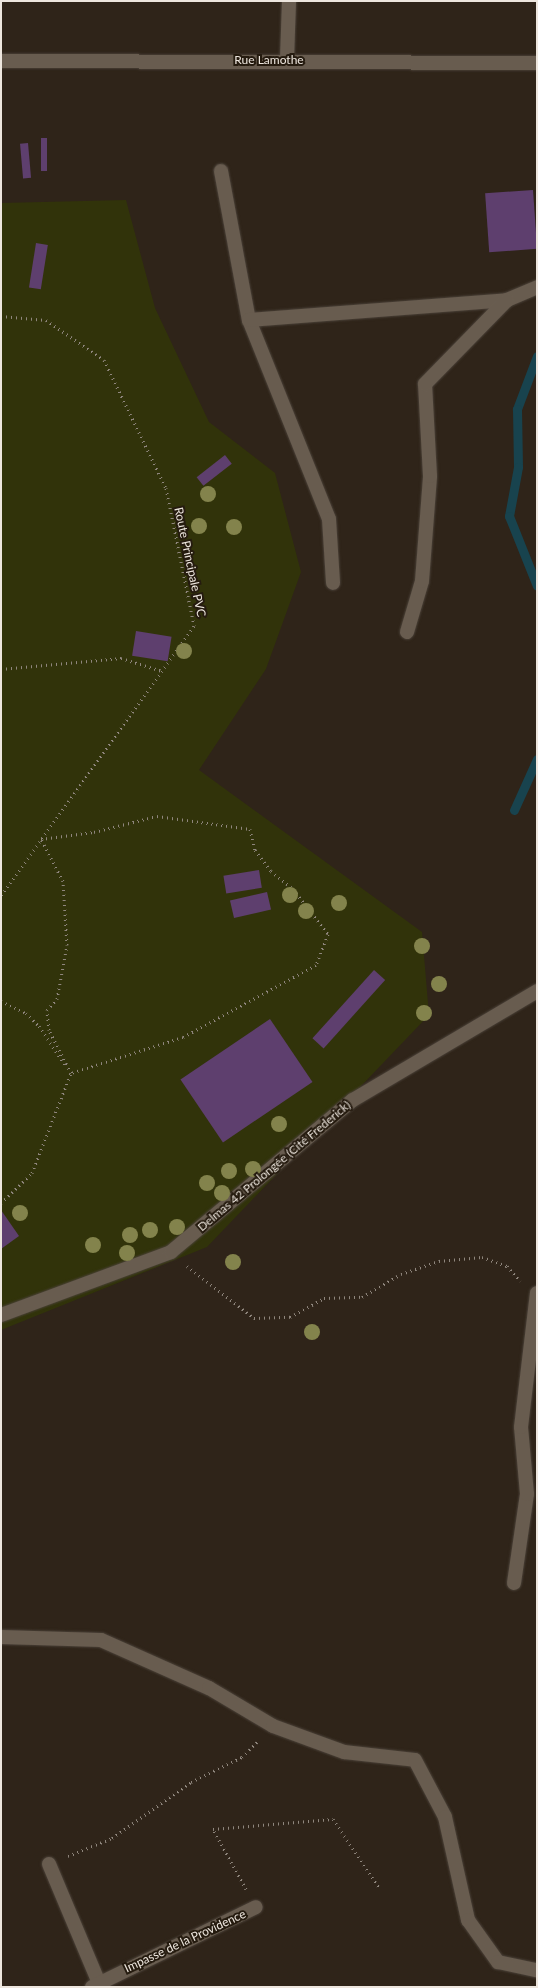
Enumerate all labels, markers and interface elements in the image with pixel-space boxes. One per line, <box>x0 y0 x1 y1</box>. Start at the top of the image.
street label: Rue Lamothe <box>234 53 304 67</box>
street label: Route Principale PVC <box>171 506 209 618</box>
street label: Delmas 42 Prolongée (Cité Frederick) <box>195 1098 353 1234</box>
street label: Impasse de la Providence <box>122 1907 248 1975</box>

